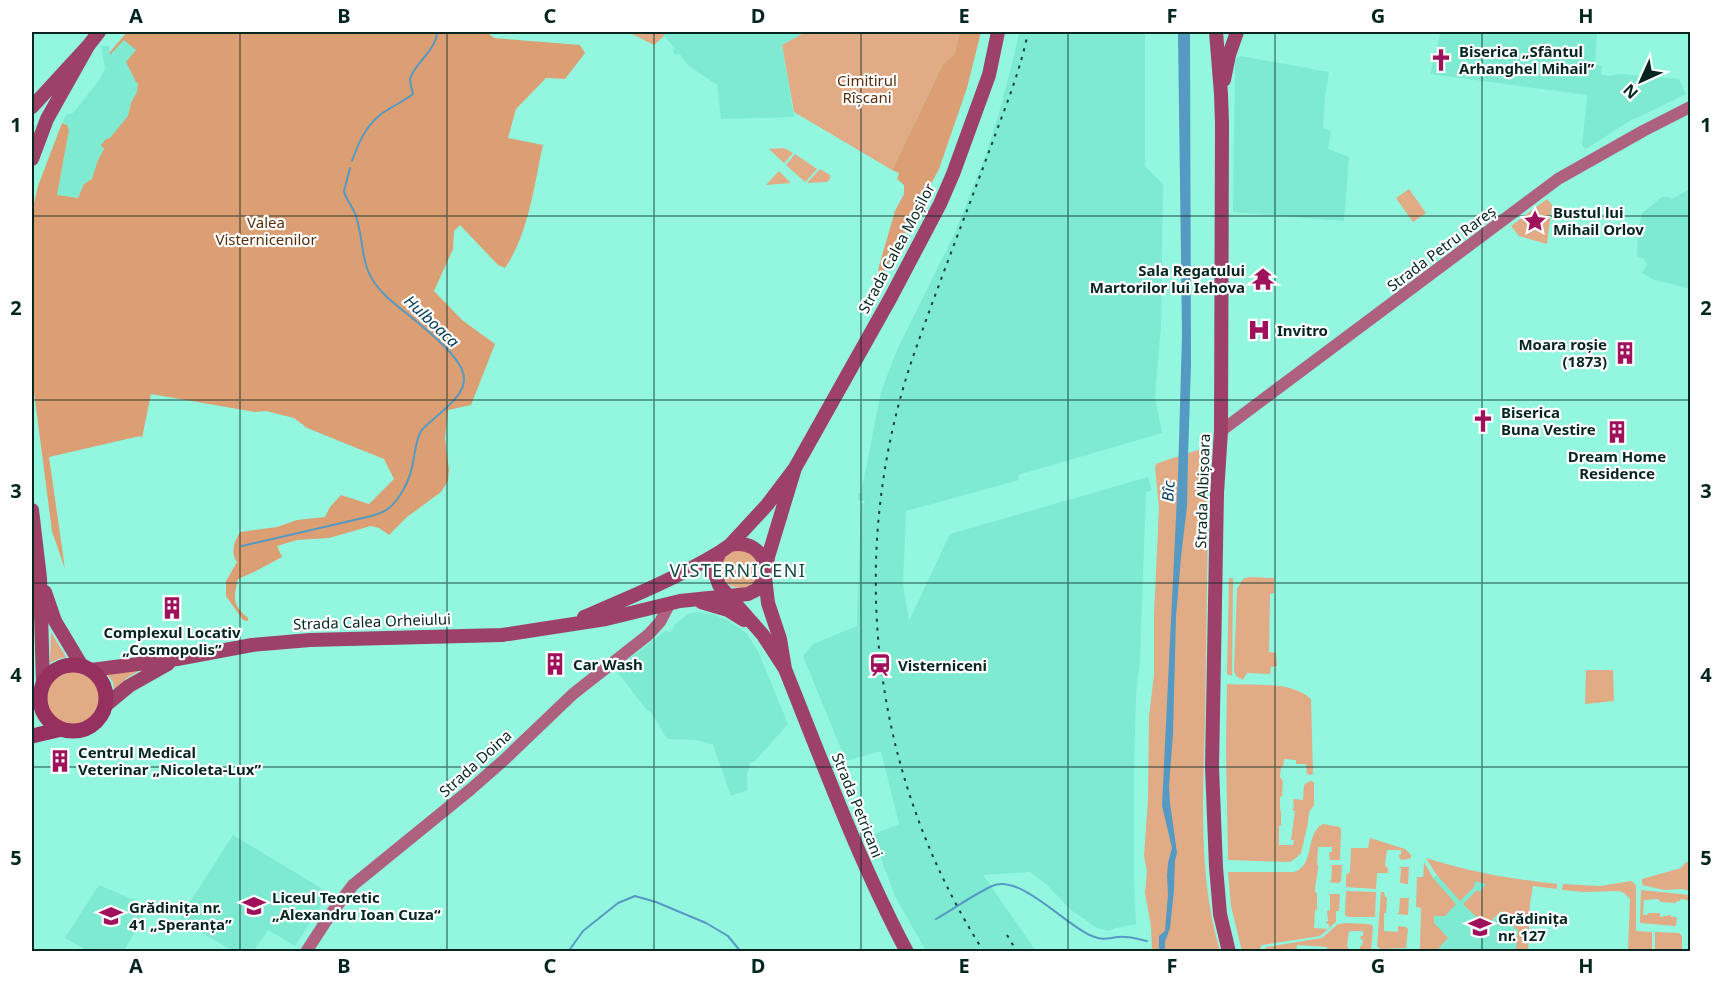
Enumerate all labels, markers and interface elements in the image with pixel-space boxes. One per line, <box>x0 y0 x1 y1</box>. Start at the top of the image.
text: A <box>129 2 143 29</box>
text: B <box>337 2 351 29</box>
text: C <box>544 2 557 29</box>
text: D <box>751 2 765 29</box>
text: E <box>958 2 970 29</box>
text: F <box>1167 2 1177 29</box>
text: G <box>1371 2 1385 29</box>
text: H <box>1578 2 1594 29</box>
place label: Biserica „Sfântul Arhanghel Mihail” <box>1459 41 1594 78</box>
church icon: Biserica „Sfântul Arhanghel Mihail” <box>1428 47 1454 73</box>
north arrow <box>1611 51 1671 111</box>
park label: Cimitirul Rîșcani <box>837 70 897 107</box>
text: N <box>1618 79 1643 104</box>
text: 1 <box>10 111 22 138</box>
text: 1 <box>1700 111 1712 138</box>
street label: Strada Calea Moșilor <box>853 179 939 317</box>
street label: Strada Petru Rareș <box>1383 201 1499 295</box>
place label: Bustul lui Mihail Orlov <box>1553 202 1644 239</box>
place icon: Bustul lui Mihail Orlov <box>1522 208 1548 234</box>
park label: Valea Visternicenilor <box>215 212 317 249</box>
place label: Sala Regatului Martorilor lui Iehova <box>1090 260 1245 297</box>
temple icon: Sala Regatului Martorilor lui Iehova <box>1250 266 1276 292</box>
water label: Hulboaca <box>400 290 464 352</box>
text: 2 <box>10 294 22 321</box>
text: 2 <box>1700 294 1712 321</box>
hospital icon: Invitro <box>1246 317 1272 343</box>
place label: Invitro <box>1277 320 1328 340</box>
place label: Moara roșie (1873) <box>1518 334 1607 371</box>
building icon: Moara roșie (1873) <box>1612 340 1638 366</box>
place label: Biserica Buna Vestire <box>1501 402 1596 439</box>
church icon: Biserica Buna Vestire <box>1470 408 1496 434</box>
building icon: Dream Home Residence <box>1604 419 1630 445</box>
street label: Strada Albișoara <box>1190 433 1214 549</box>
place label: Dream Home Residence <box>1568 446 1666 483</box>
text: 3 <box>10 477 22 504</box>
text: 3 <box>1700 477 1712 504</box>
water label: Bîc <box>1156 479 1180 502</box>
district label: VISTERNICENI <box>670 558 806 582</box>
building icon: Complexul Locativ „Cosmopolis” <box>159 595 185 621</box>
street label: Strada Calea Orheiului <box>293 608 451 634</box>
place label: Complexul Locativ „Cosmopolis” <box>103 622 241 659</box>
building icon: Car Wash <box>542 651 568 677</box>
station icon: Visterniceni <box>867 652 893 678</box>
place label: Car Wash <box>573 654 643 674</box>
place label: Visterniceni <box>898 655 987 675</box>
text: 4 <box>10 661 22 688</box>
text: 4 <box>1700 661 1712 688</box>
street label: Strada Doina <box>434 725 516 801</box>
place label: Centrul Medical Veterinar „Nicoleta-Lux” <box>78 742 261 779</box>
building icon: Centrul Medical Veterinar „Nicoleta-Lux” <box>47 748 73 774</box>
street label: Strada Petricani <box>828 750 888 860</box>
text: 5 <box>10 844 22 871</box>
text: 5 <box>1700 844 1712 871</box>
place label: Liceul Teoretic „Alexandru Ioan Cuza“ <box>272 887 441 924</box>
school or university icon: Liceul Teoretic „Alexandru Ioan Cuza“ <box>241 893 267 919</box>
place label: Grădinița nr. 41 „Speranța” <box>129 897 232 934</box>
school or university icon: Grădinița nr. 41 „Speranța” <box>98 903 124 929</box>
place label: Grădinița nr. 127 <box>1498 908 1568 945</box>
school or university icon: Grădinița nr. 127 <box>1467 914 1493 940</box>
text: A <box>129 952 143 979</box>
text: B <box>337 952 351 979</box>
text: C <box>544 952 557 979</box>
text: D <box>751 952 765 979</box>
text: E <box>958 952 970 979</box>
text: F <box>1167 952 1177 979</box>
text: G <box>1371 952 1385 979</box>
text: H <box>1578 952 1594 979</box>

